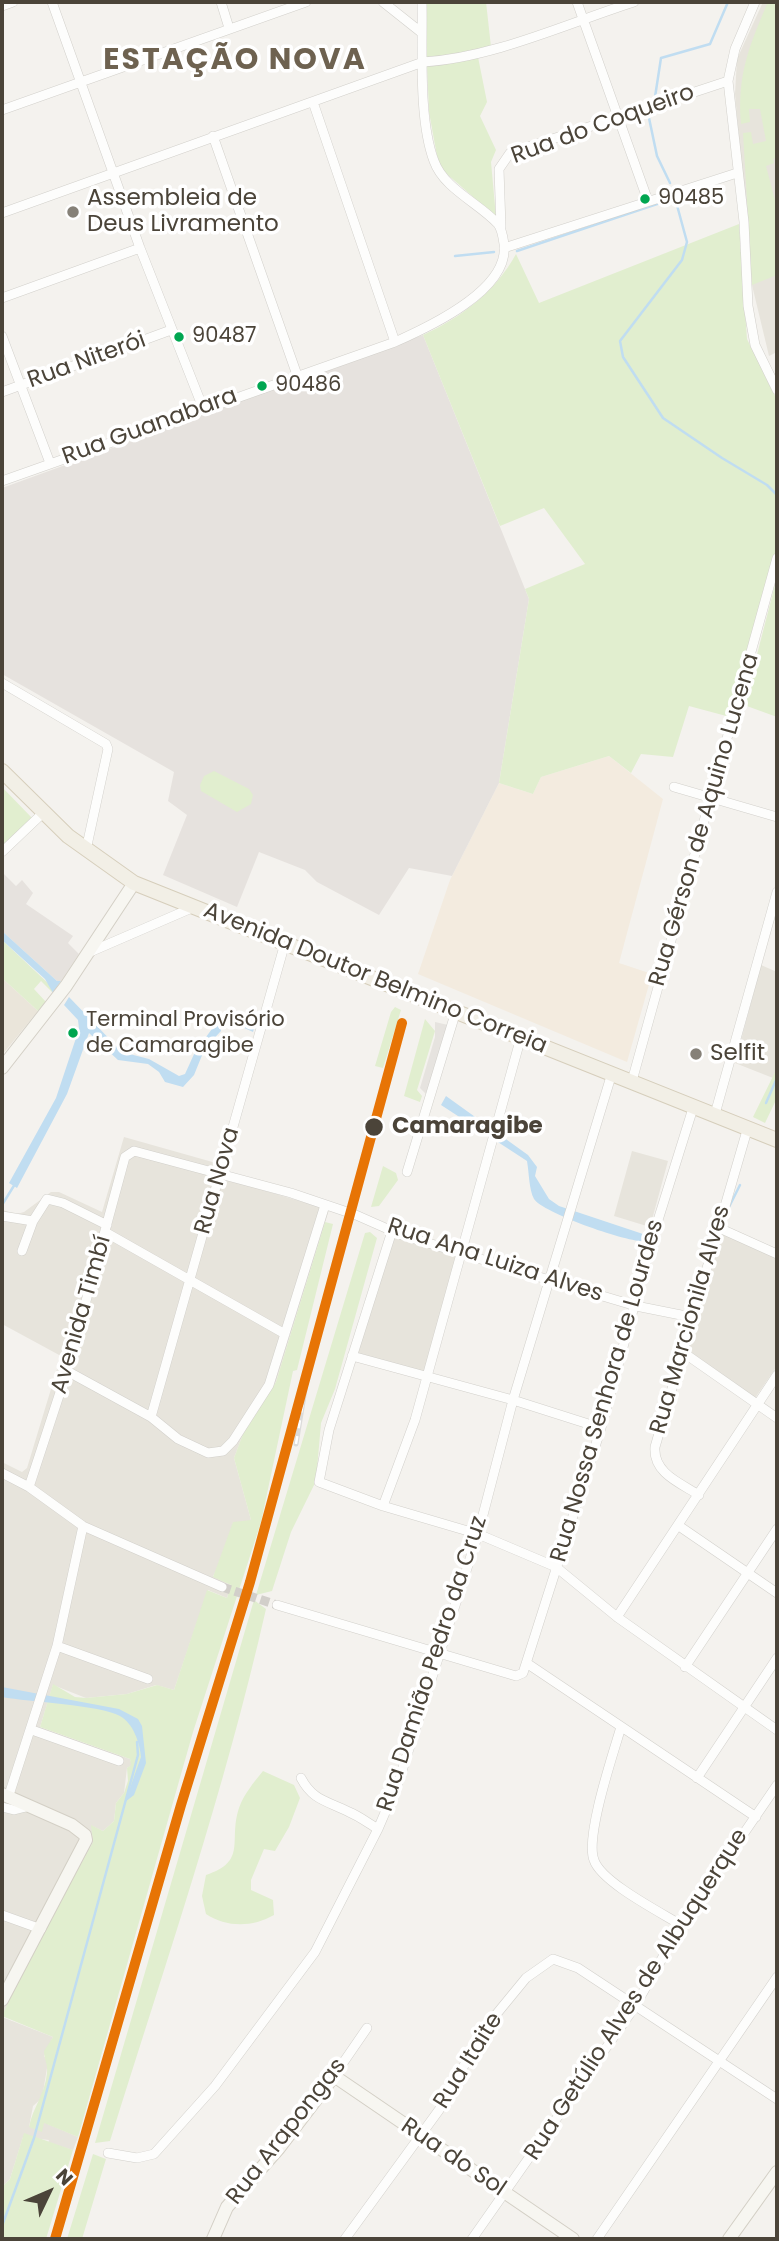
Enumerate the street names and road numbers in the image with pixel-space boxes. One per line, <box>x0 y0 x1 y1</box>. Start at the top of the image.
street label: Rua do Coqueiro <box>508 79 698 171</box>
street label: Rua Niterói <box>24 327 150 395</box>
street label: Rua Guanabara <box>59 383 241 471</box>
street label: Rua Gérson de Aquino Lucena <box>644 650 766 990</box>
street label: Avenida Doutor Belmino Correia <box>199 897 551 1061</box>
street label: Rua Nova <box>190 1124 246 1238</box>
street label: Rua Marcionila Alves <box>645 1202 737 1438</box>
street label: Rua Ana Luiza Alves <box>384 1213 606 1309</box>
street label: Rua Nossa Senhora de Lourdes <box>546 1217 670 1565</box>
street label: Avenida Timbí <box>46 1233 118 1397</box>
street label: Rua Damião Pedro da Cruz <box>372 1513 494 1815</box>
street label: Rua Getúlio Alves de Albuquerque <box>519 1824 755 2166</box>
street label: Rua Itaite <box>429 2008 509 2114</box>
street label: Rua Arapongas <box>221 2053 353 2211</box>
street label: Rua do Sol <box>395 2113 511 2203</box>

